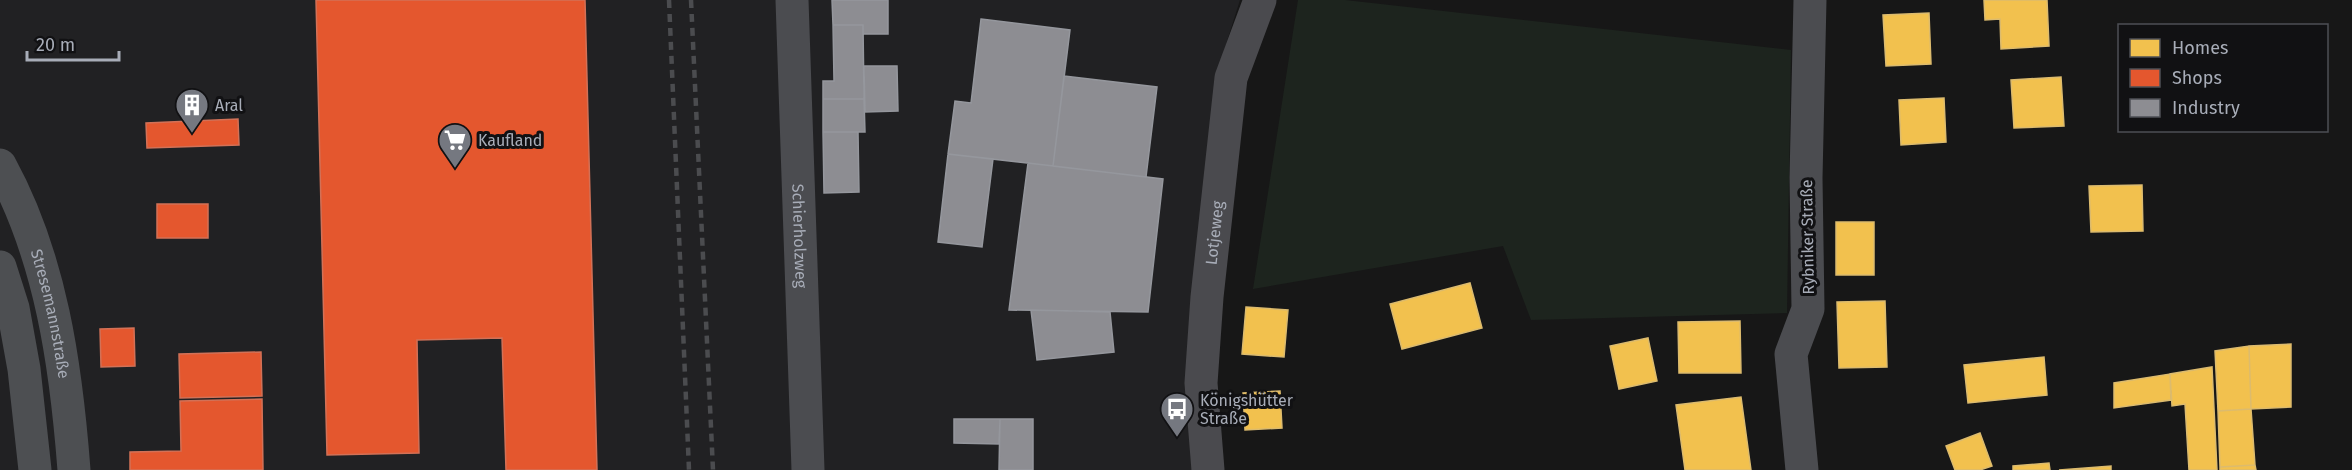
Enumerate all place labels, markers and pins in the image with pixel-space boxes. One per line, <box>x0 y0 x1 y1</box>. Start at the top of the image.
building icon: Aral <box>174 87 210 134</box>
place label: Aral <box>215 96 243 115</box>
supermarket icon: Kaufland <box>437 122 473 169</box>
place label: Kaufland <box>478 131 542 150</box>
bus stop icon: Königshütter Straße <box>1159 391 1195 438</box>
place label: Königshütter Straße <box>1200 391 1294 428</box>

